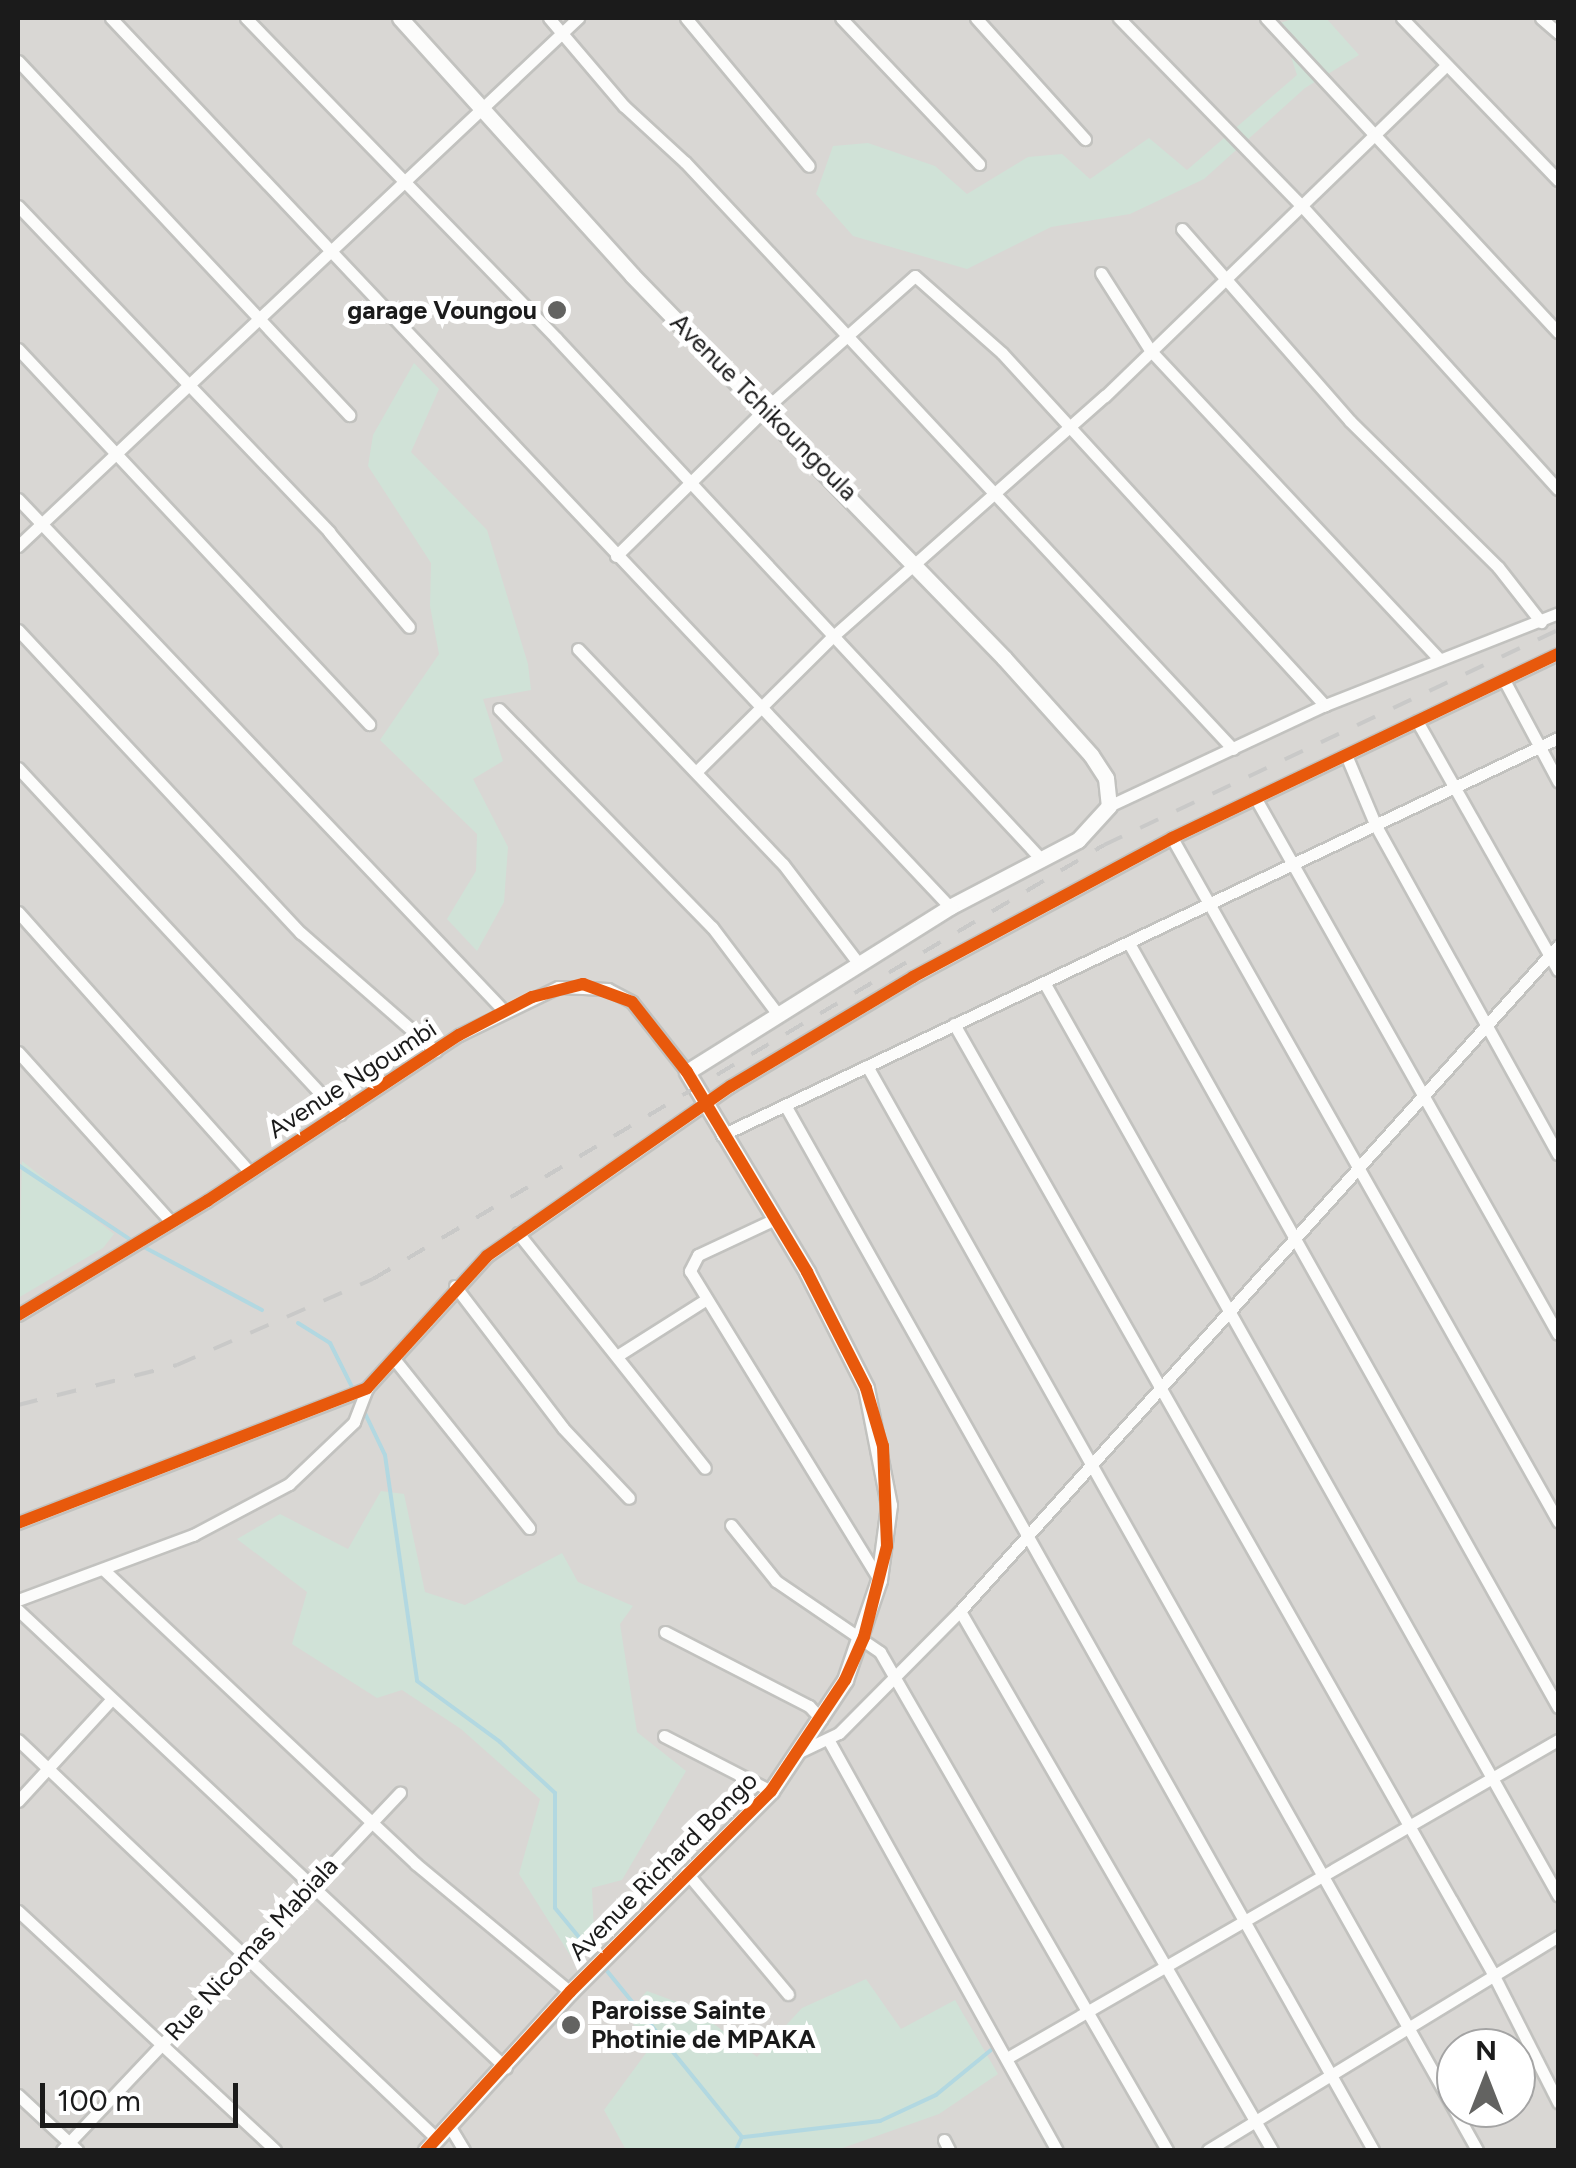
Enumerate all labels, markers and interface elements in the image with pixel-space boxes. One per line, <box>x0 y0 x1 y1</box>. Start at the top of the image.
place label: garage Voungou <box>347 295 537 325</box>
marker: garage Voungou <box>546 299 568 321</box>
street label: Avenue Tchikoungoula <box>664 307 864 507</box>
street label: Avenue Ngoumbi <box>262 1013 442 1145</box>
street label: Avenue Richard Bongo <box>562 1765 764 1967</box>
street label: Rue Nicomas Mabiala <box>158 1851 344 2047</box>
place label: Paroisse Sainte Photinie de MPAKA <box>591 1996 816 2055</box>
marker: Paroisse Sainte Photinie de MPAKA <box>560 2014 582 2036</box>
north arrow <box>1436 2028 1536 2128</box>
text: N <box>1475 2033 1497 2067</box>
scale bar <box>45 2063 242 2125</box>
text: 100 m <box>57 2082 141 2119</box>

